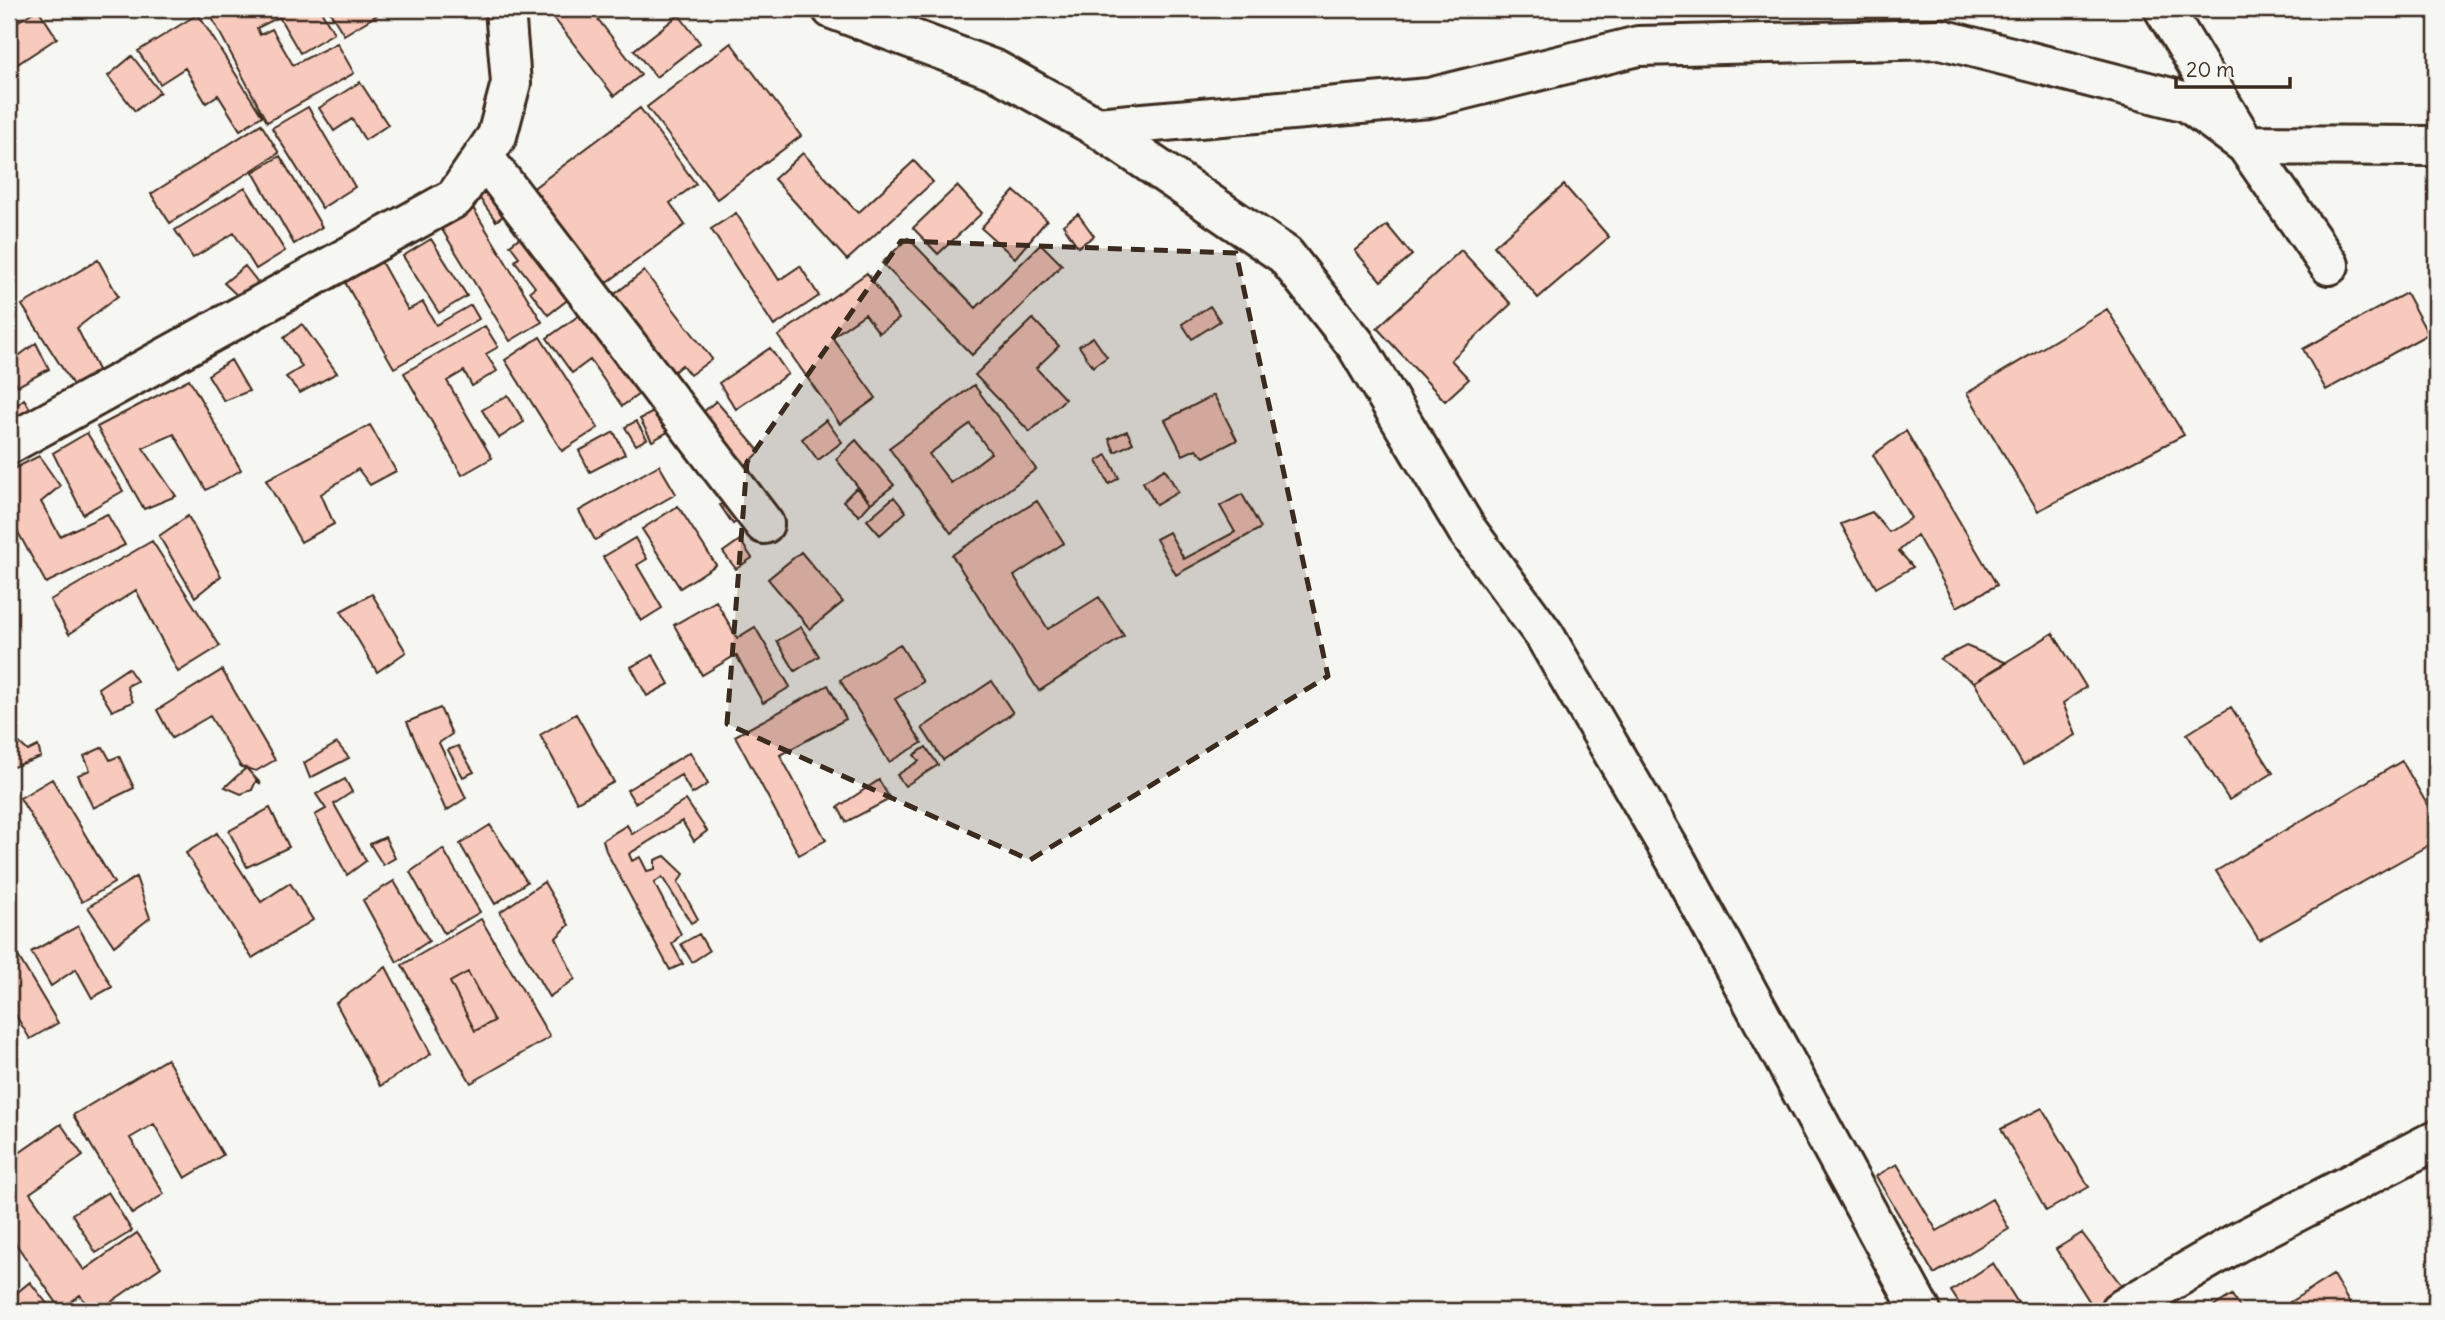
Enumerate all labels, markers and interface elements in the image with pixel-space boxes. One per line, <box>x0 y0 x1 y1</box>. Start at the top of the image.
scale bar <box>2176 46 2289 90</box>
text: 20 m <box>2186 56 2235 83</box>

